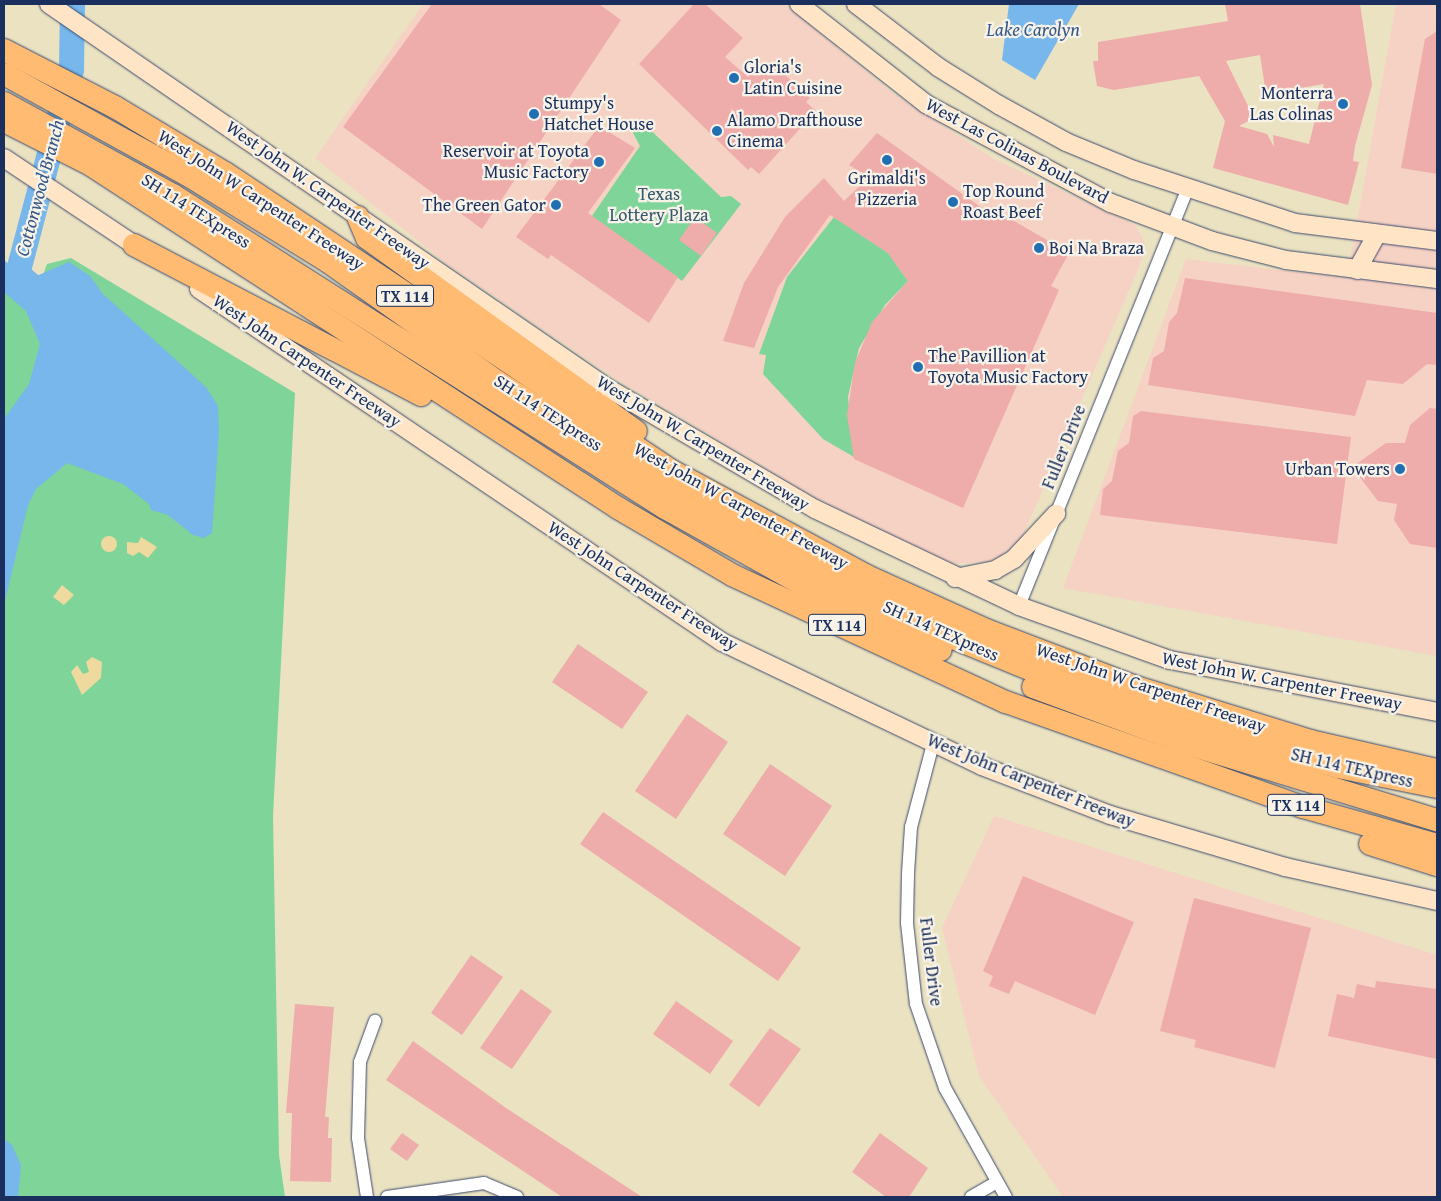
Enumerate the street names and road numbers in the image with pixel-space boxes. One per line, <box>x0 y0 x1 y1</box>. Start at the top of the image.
street label: West Las Colinas Boulevard <box>922 94 1112 208</box>
street label: West John W. Carpenter Freeway <box>222 116 434 274</box>
street label: West John W Carpenter Freeway <box>154 125 368 275</box>
street label: SH 114 TEXpress <box>137 169 255 253</box>
road number: TX 114 <box>375 282 435 310</box>
street label: West John Carpenter Freeway <box>209 290 405 432</box>
street label: SH 114 TEXpress <box>490 370 606 456</box>
street label: West John W. Carpenter Freeway <box>593 371 813 515</box>
street label: Fuller Drive <box>1037 402 1091 492</box>
street label: West John W Carpenter Freeway <box>630 438 852 574</box>
street label: West John Carpenter Freeway <box>544 516 742 656</box>
street label: SH 114 TEXpress <box>880 596 1002 666</box>
road number: TX 114 <box>807 612 867 638</box>
street label: West John W Carpenter Freeway <box>1033 638 1269 738</box>
street label: West John W. Carpenter Freeway <box>1160 647 1404 715</box>
street label: West John Carpenter Freeway <box>924 729 1138 833</box>
street label: SH 114 TEXpress <box>1289 743 1415 793</box>
road number: TX 114 <box>1266 792 1326 818</box>
street label: Fuller Drive <box>915 917 947 1007</box>

